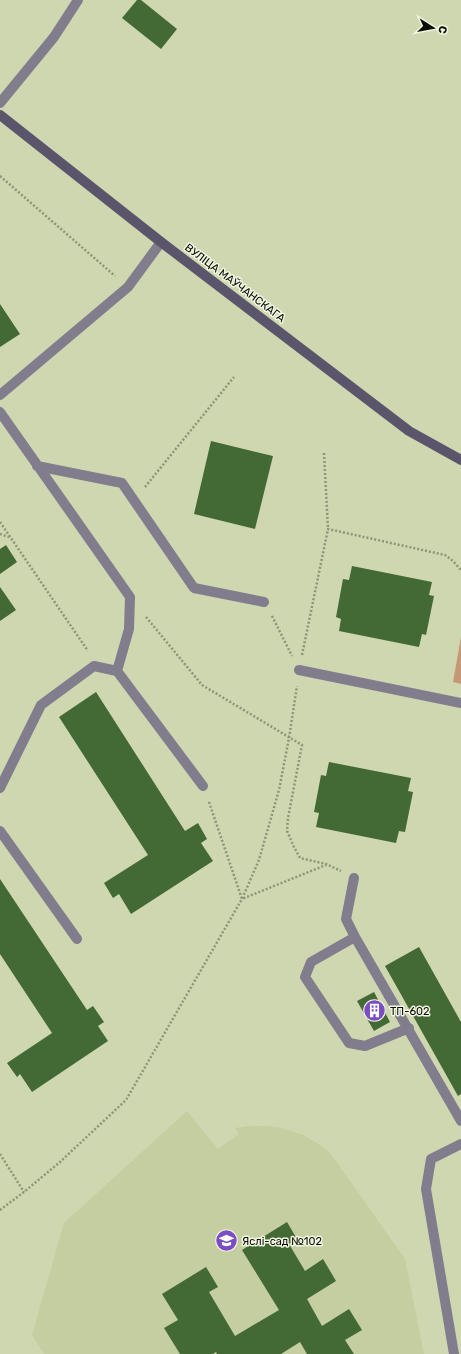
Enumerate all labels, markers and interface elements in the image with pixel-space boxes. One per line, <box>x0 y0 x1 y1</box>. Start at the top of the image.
north arrow <box>413 8 453 48</box>
text: С <box>435 25 449 35</box>
street label: ВУЛІЦА МАЎЧАНСКАГА <box>182 241 288 325</box>
building icon: ТП-602 <box>361 998 387 1024</box>
place label: ТП-602 <box>390 1005 430 1018</box>
school or university icon: Яслі-сад №102 <box>213 1228 239 1254</box>
place label: Яслі-сад №102 <box>242 1235 322 1248</box>

